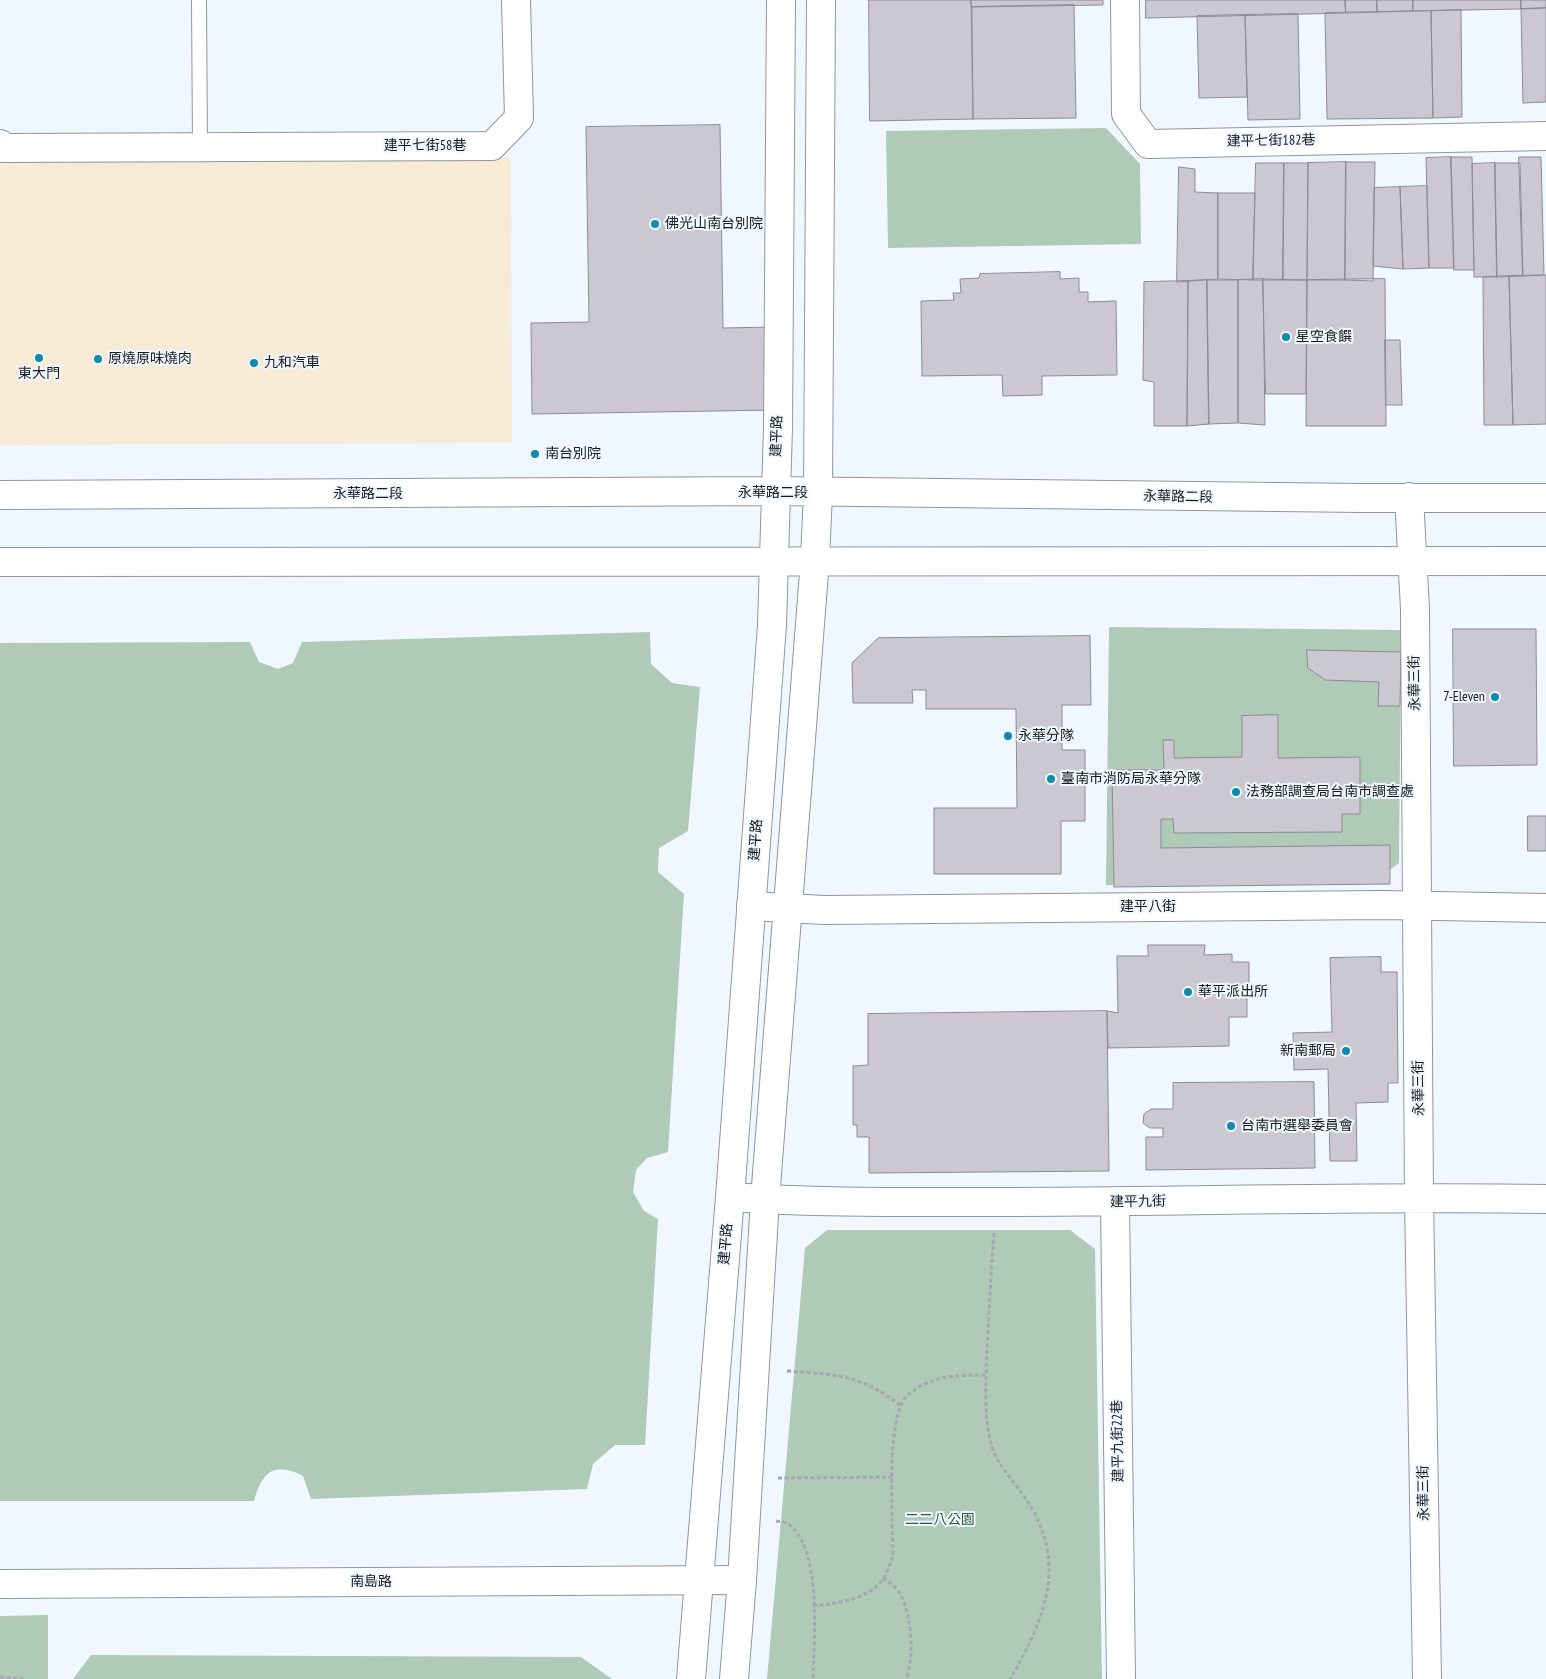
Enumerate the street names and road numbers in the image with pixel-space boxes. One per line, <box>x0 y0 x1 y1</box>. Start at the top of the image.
street label: 建平七街182巷 <box>1226 132 1316 150</box>
street label: 建平七街58巷 <box>384 138 466 154</box>
street label: 建平路 <box>768 415 786 457</box>
street label: 永華路二段 <box>738 485 808 501</box>
street label: 永華路二段 <box>333 486 403 502</box>
street label: 永華路二段 <box>1143 488 1213 506</box>
street label: 永華三街 <box>1406 655 1424 711</box>
street label: 建平路 <box>746 818 766 862</box>
street label: 建平八街 <box>1120 899 1176 915</box>
street label: 永華三街 <box>1410 1060 1428 1116</box>
street label: 建平九街 <box>1110 1193 1166 1211</box>
street label: 建平路 <box>716 1222 736 1266</box>
street label: 建平九街22巷 <box>1109 1400 1127 1482</box>
street label: 永華三街 <box>1415 1465 1433 1521</box>
street label: 南島路 <box>350 1574 392 1590</box>

